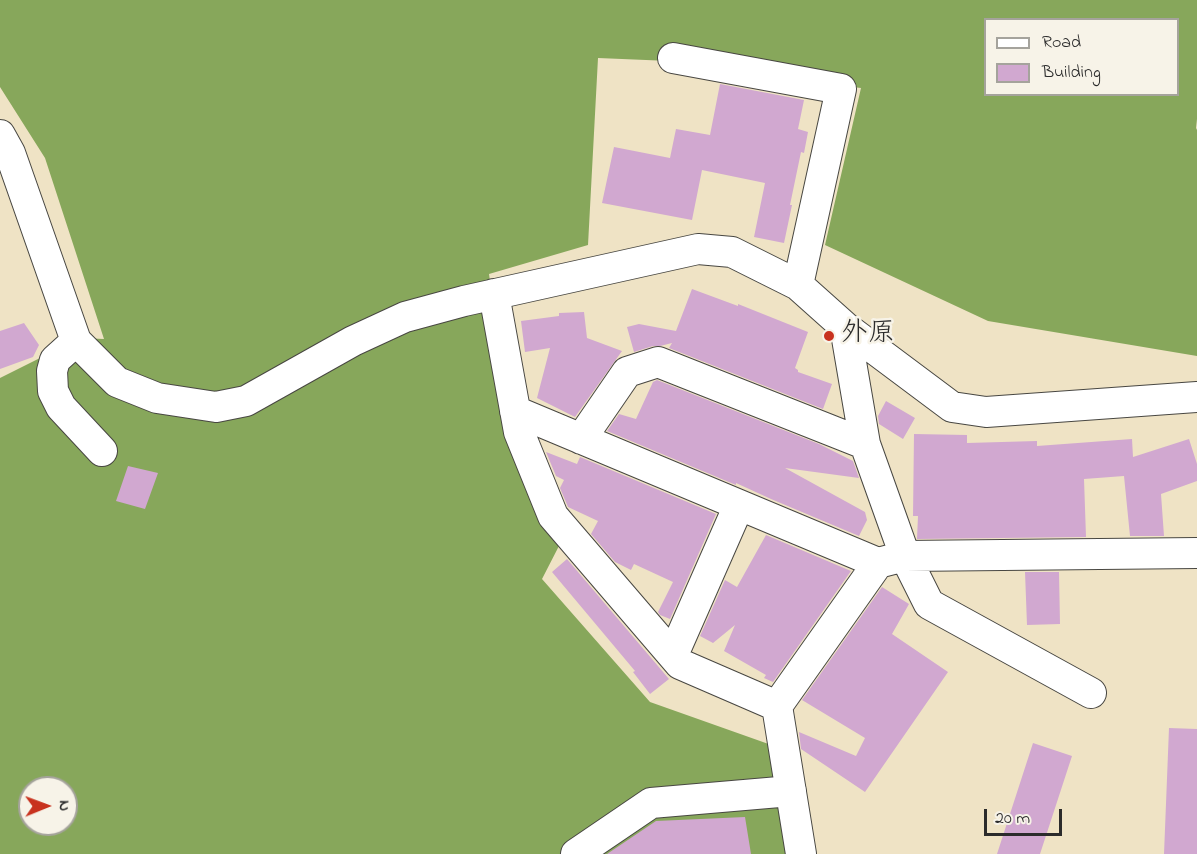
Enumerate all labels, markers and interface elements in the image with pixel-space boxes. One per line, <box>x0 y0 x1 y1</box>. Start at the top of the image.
legend <box>984 18 1179 96</box>
text: Road <box>1042 30 1081 56</box>
text: Building <box>1042 60 1101 86</box>
place label: 外原 <box>841 320 895 352</box>
marker: 外原 <box>822 329 836 343</box>
north arrow <box>18 776 78 836</box>
scale bar <box>987 797 1065 835</box>
text: N <box>52 800 76 811</box>
text: 20 m <box>995 806 1030 832</box>

